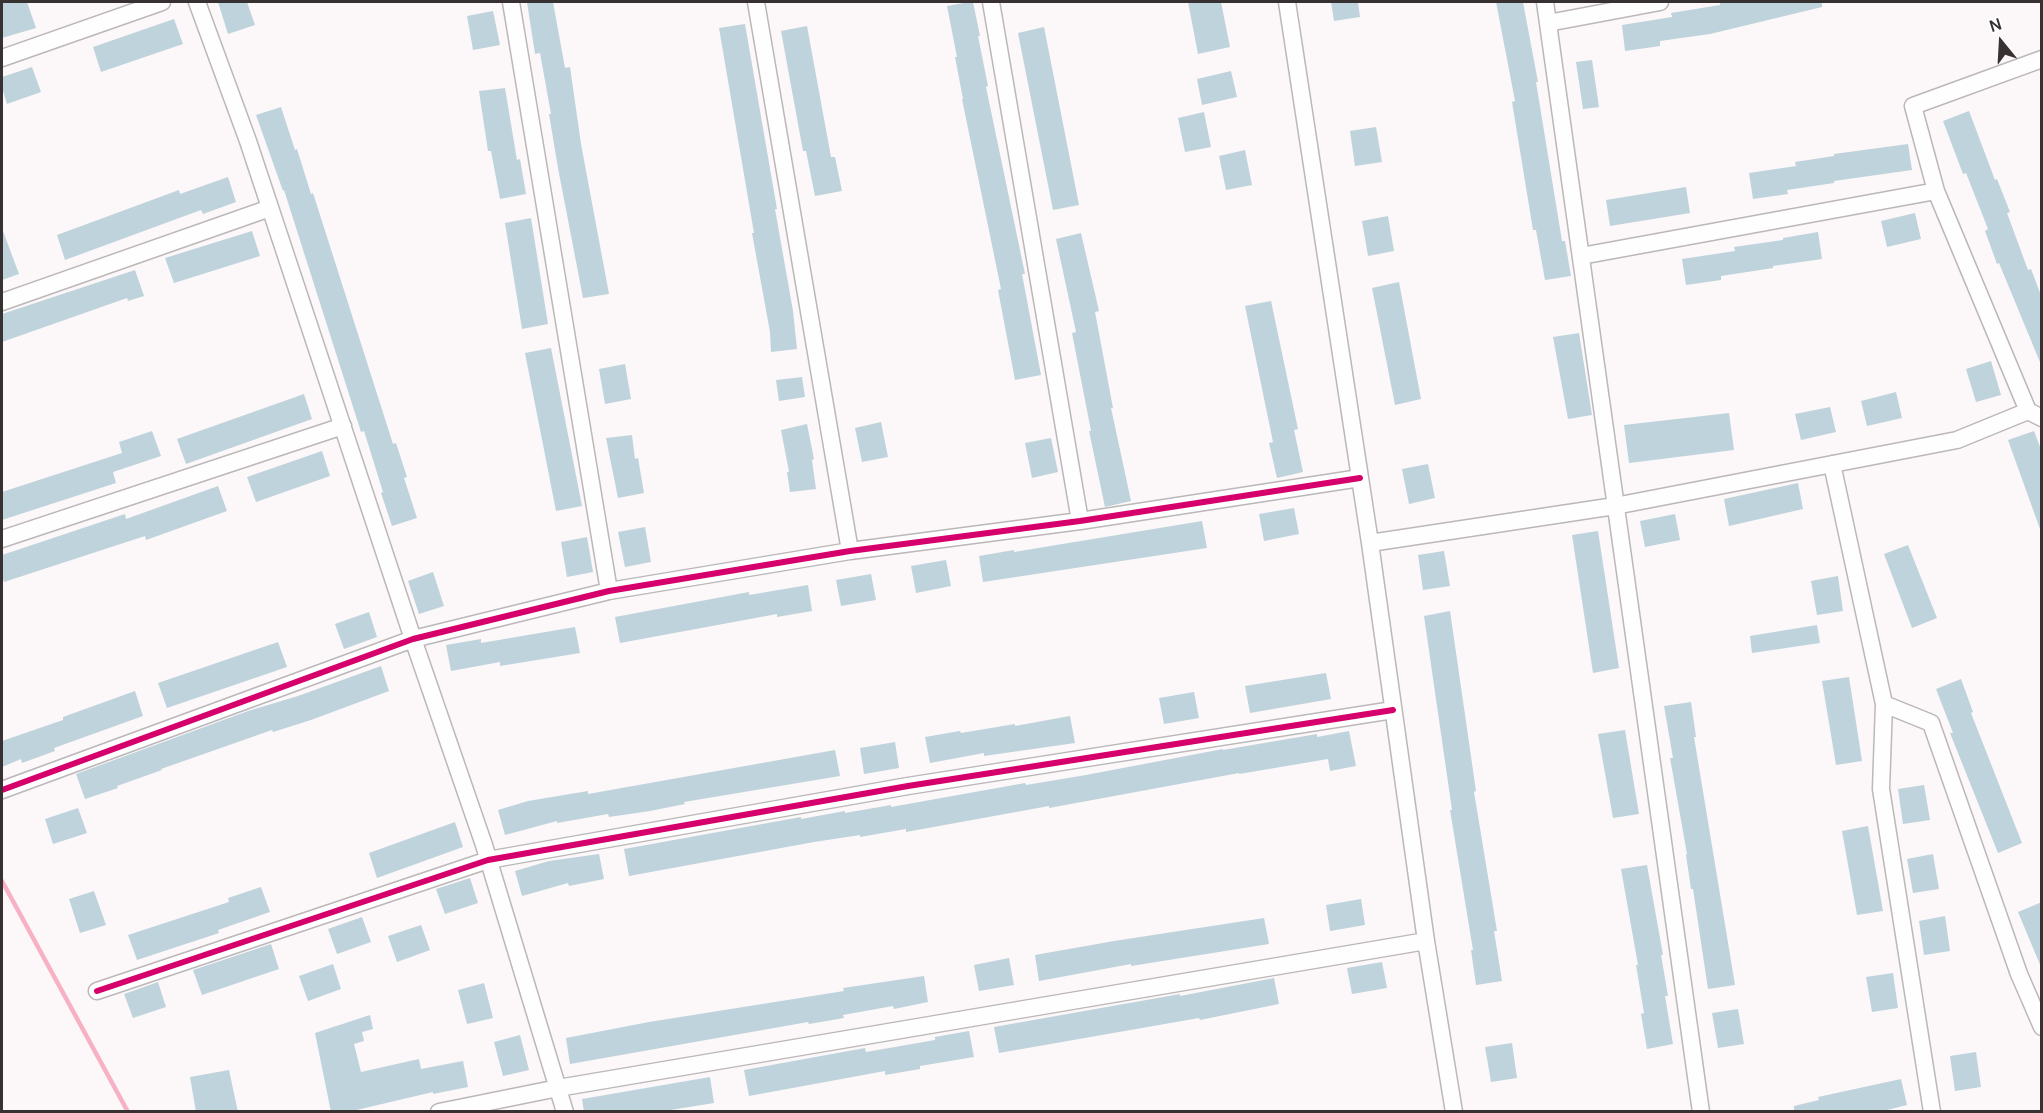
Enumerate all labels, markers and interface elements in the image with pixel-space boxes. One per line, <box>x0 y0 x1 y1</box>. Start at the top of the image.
north arrow <box>1971 12 2031 72</box>
text: N <box>1987 13 2004 37</box>

